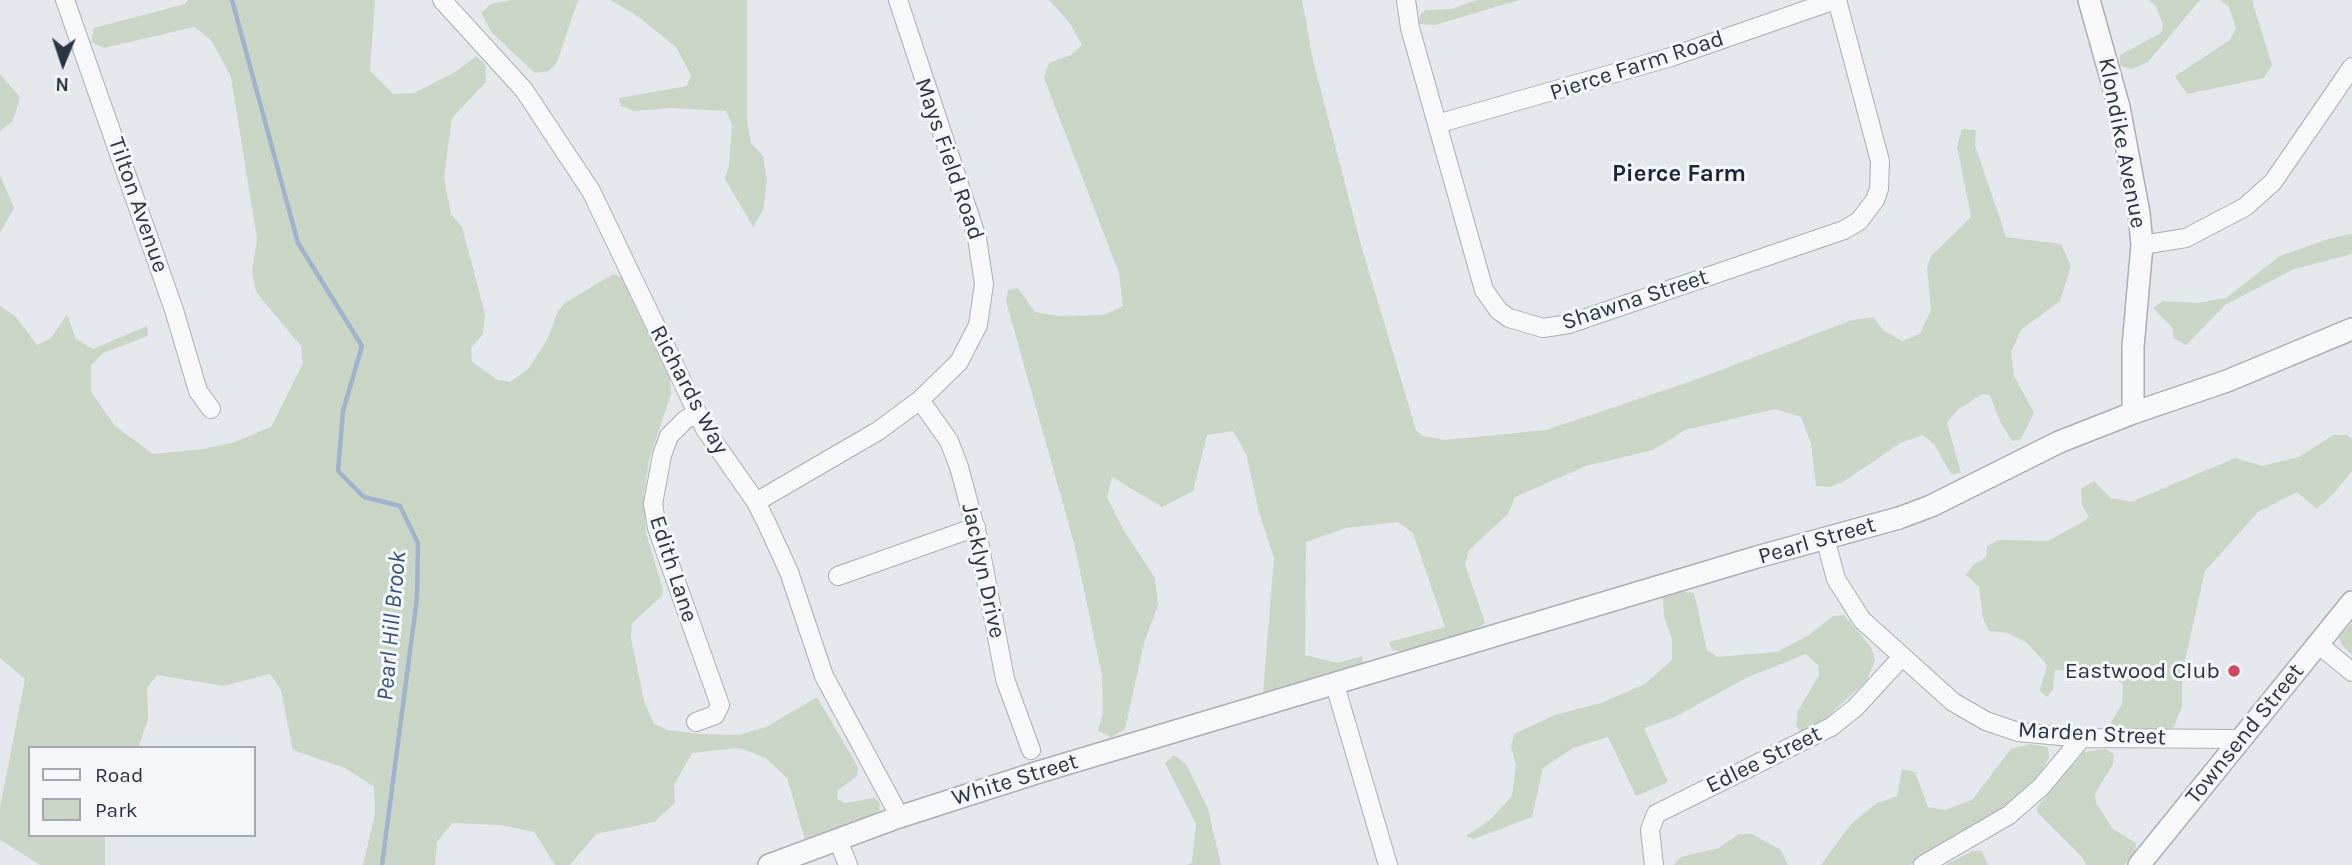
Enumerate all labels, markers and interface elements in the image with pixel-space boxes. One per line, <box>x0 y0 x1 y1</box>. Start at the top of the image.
street label: Pierce Farm Road <box>1547 25 1727 107</box>
north arrow <box>28 28 98 98</box>
street label: Klondike Avenue <box>2092 55 2152 231</box>
text: N <box>55 73 69 95</box>
street label: Mays Field Road <box>908 74 990 244</box>
street label: Tilton Avenue <box>102 134 174 276</box>
district label: Pierce Farm <box>1612 160 1746 188</box>
street label: Shawna Street <box>1558 263 1712 337</box>
street label: Richards Way <box>643 321 735 459</box>
street label: Jacklyn Drive <box>955 501 1011 641</box>
street label: Pearl Street <box>1755 511 1879 571</box>
street label: Edith Lane <box>643 512 703 626</box>
water label: Pearl Hill Brook <box>371 550 413 702</box>
place label: Eastwood Club <box>2065 657 2220 685</box>
street label: Townsend Street <box>2180 658 2310 810</box>
marker: Eastwood Club <box>2226 663 2242 679</box>
street label: Marden Street <box>2017 716 2167 752</box>
street label: Edlee Street <box>1702 720 1826 800</box>
legend <box>28 746 256 837</box>
street label: White Street <box>949 748 1081 812</box>
text: Road <box>95 763 143 787</box>
text: Park <box>95 798 138 822</box>

